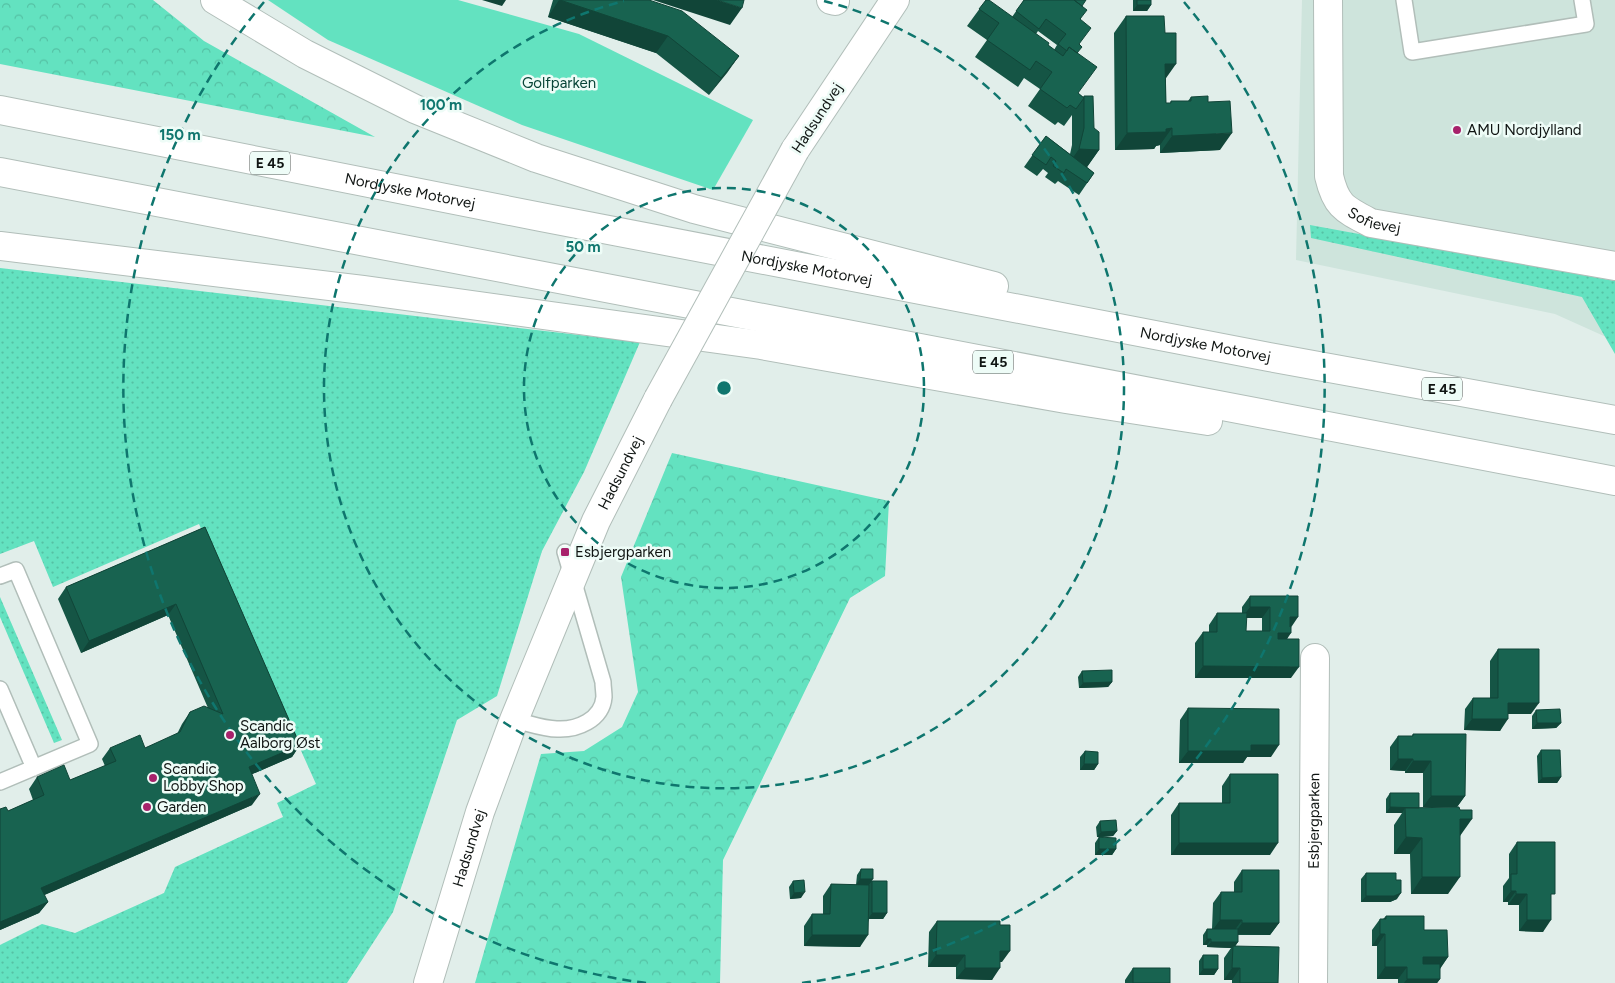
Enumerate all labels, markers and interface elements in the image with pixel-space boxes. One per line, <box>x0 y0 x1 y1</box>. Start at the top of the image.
park label: Golfparken <box>522 74 596 92</box>
street label: Hadsundvej <box>788 80 846 156</box>
text: 100 m <box>420 96 462 114</box>
place label: AMU Nordjylland <box>1467 121 1582 139</box>
marker: AMU Nordjylland <box>1451 124 1463 136</box>
text: 150 m <box>159 126 201 144</box>
road number: E 45 <box>250 152 290 174</box>
street label: Nordjyske Motorvej <box>343 169 477 213</box>
street label: Sofievej <box>1345 203 1402 237</box>
text: 50 m <box>565 238 601 256</box>
street label: Nordjyske Motorvej <box>740 247 874 289</box>
street label: Nordjyske Motorvej <box>1138 323 1272 366</box>
road number: E 45 <box>973 351 1013 374</box>
road number: E 45 <box>1422 378 1462 400</box>
centre of rings <box>715 379 733 397</box>
street label: Hadsundvej <box>594 433 647 513</box>
place label: Esbjergparken <box>575 543 671 561</box>
marker: Esbjergparken <box>559 546 571 558</box>
place label: Scandic Aalborg Øst <box>240 717 321 752</box>
marker: Scandic Aalborg Øst <box>224 729 236 741</box>
place label: Scandic Lobby Shop <box>163 760 244 795</box>
marker: Scandic Lobby Shop <box>147 772 159 784</box>
street label: Esbjergparken <box>1305 773 1323 869</box>
place label: Garden <box>157 798 206 816</box>
marker: Garden <box>141 801 153 813</box>
street label: Hadsundvej <box>449 807 489 889</box>

